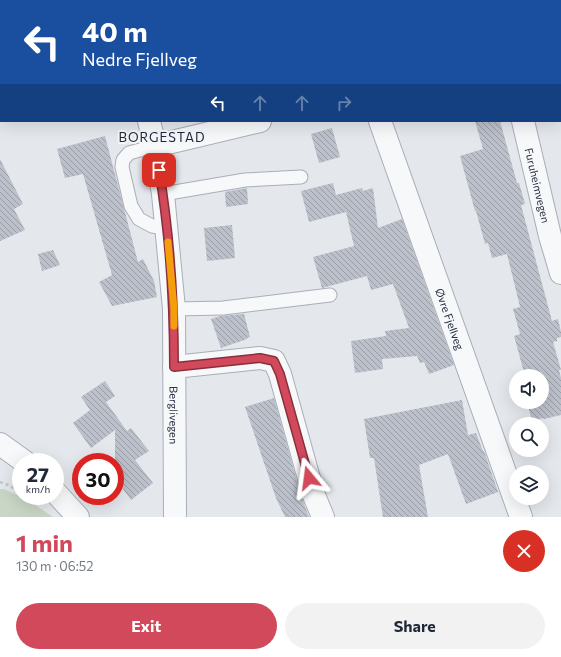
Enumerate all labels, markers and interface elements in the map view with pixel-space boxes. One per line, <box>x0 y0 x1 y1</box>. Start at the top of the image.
text: 40 m <box>82 14 148 48</box>
icon: left <box>16 16 68 68</box>
text: Nedre Fjellveg <box>82 48 197 70</box>
icon: left <box>207 92 229 114</box>
icon: ahead <box>249 92 271 114</box>
icon: ahead <box>291 92 313 114</box>
icon: right <box>333 92 355 114</box>
district label: BORGESTAD <box>119 129 205 145</box>
street label: Furuheimvegen <box>523 146 553 224</box>
pin <box>142 153 176 187</box>
icon: arrive <box>148 159 170 181</box>
street label: Øvre Fjellveg <box>433 286 467 351</box>
map controls <box>509 369 549 505</box>
button: sound <box>509 369 549 409</box>
street label: Berglivegen <box>168 386 181 444</box>
button: search <box>509 417 549 457</box>
speed limit sign: 30 <box>72 453 124 505</box>
position arrow <box>288 457 330 499</box>
text: 27 <box>27 462 49 486</box>
button: layers <box>509 465 549 505</box>
text: km/h <box>26 483 50 495</box>
text: 1 min <box>16 528 73 557</box>
button: close <box>503 530 545 572</box>
text: 130 m · 06:52 <box>16 558 93 574</box>
button: Exit <box>16 603 277 649</box>
button: Share <box>285 603 545 649</box>

